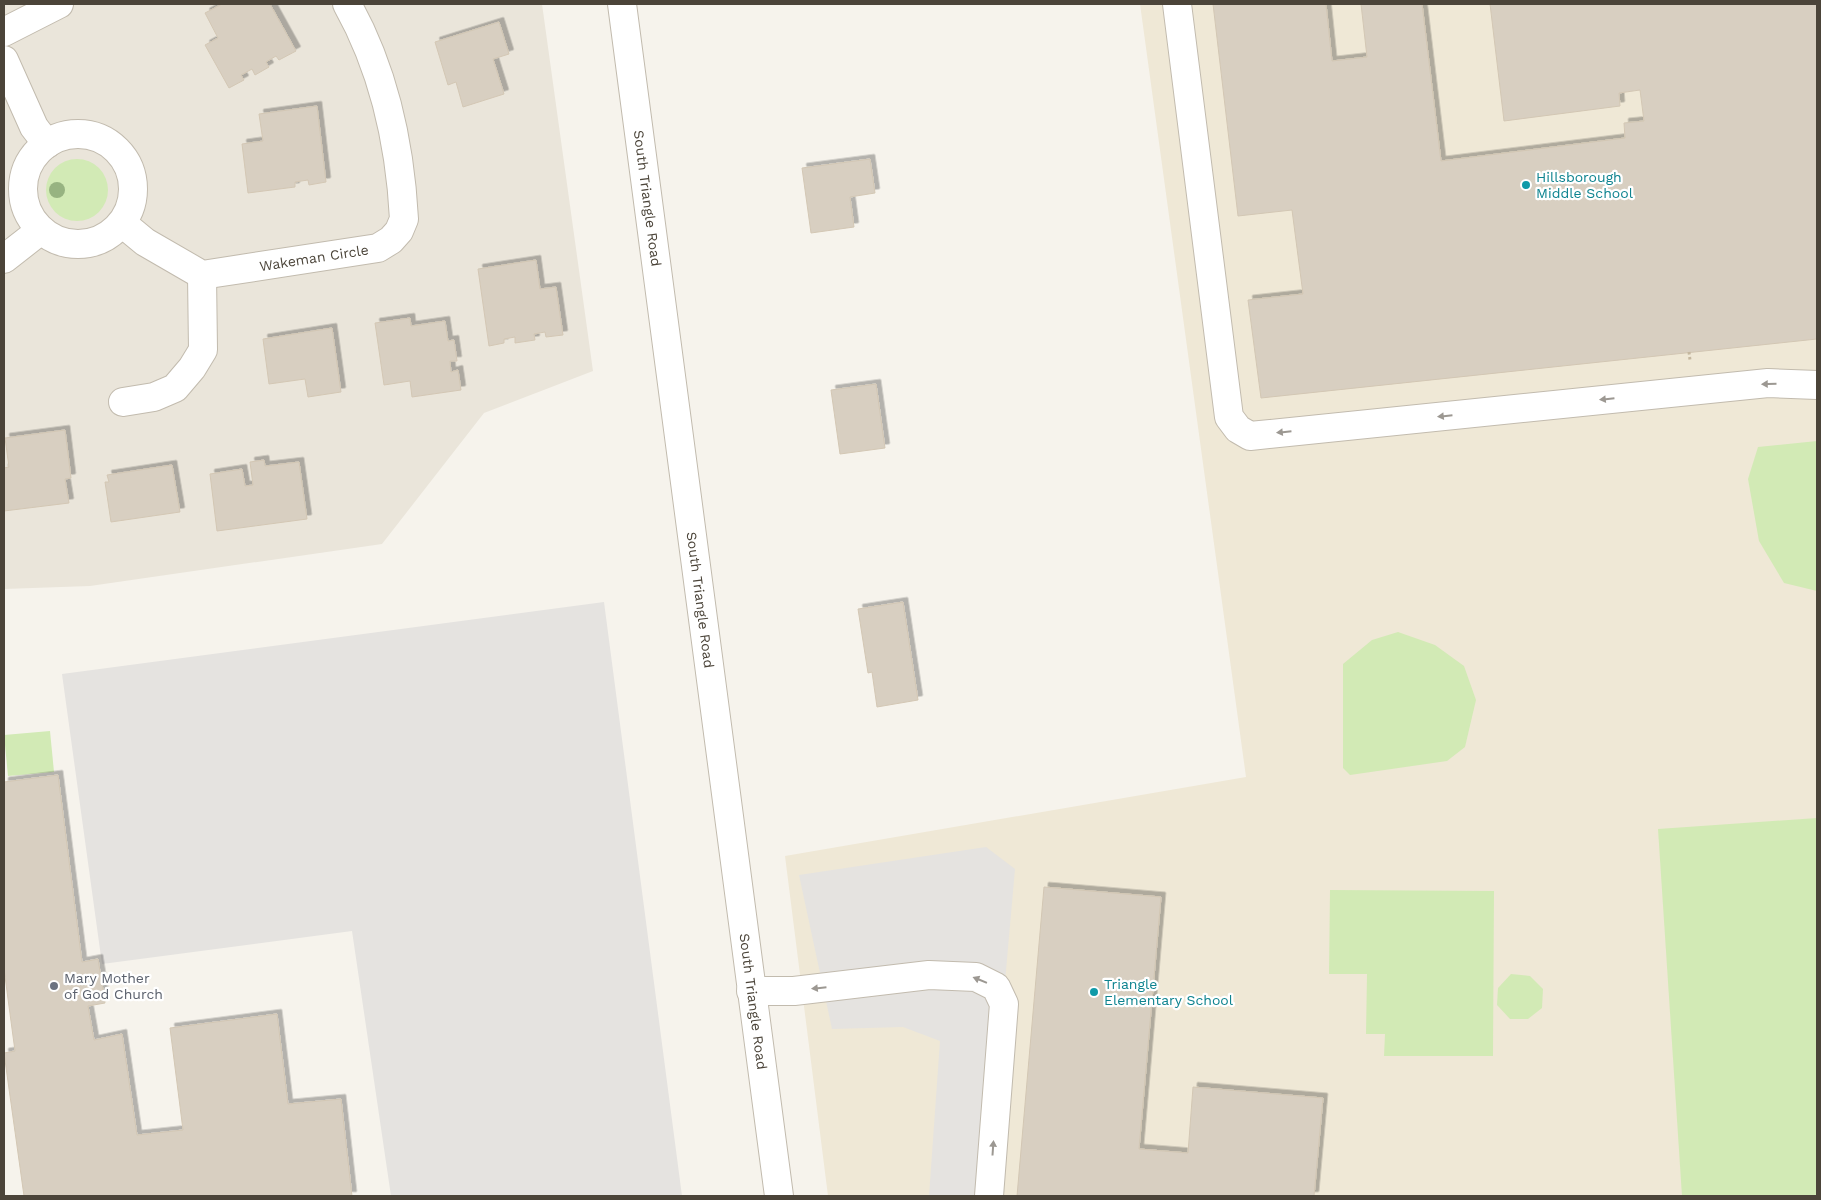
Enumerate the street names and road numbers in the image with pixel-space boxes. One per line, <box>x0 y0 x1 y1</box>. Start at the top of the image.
street label: South Triangle Road <box>631 129 664 267</box>
street label: Wakeman Circle <box>258 242 370 274</box>
street label: South Triangle Road <box>684 531 717 669</box>
street label: South Triangle Road <box>736 932 770 1071</box>

